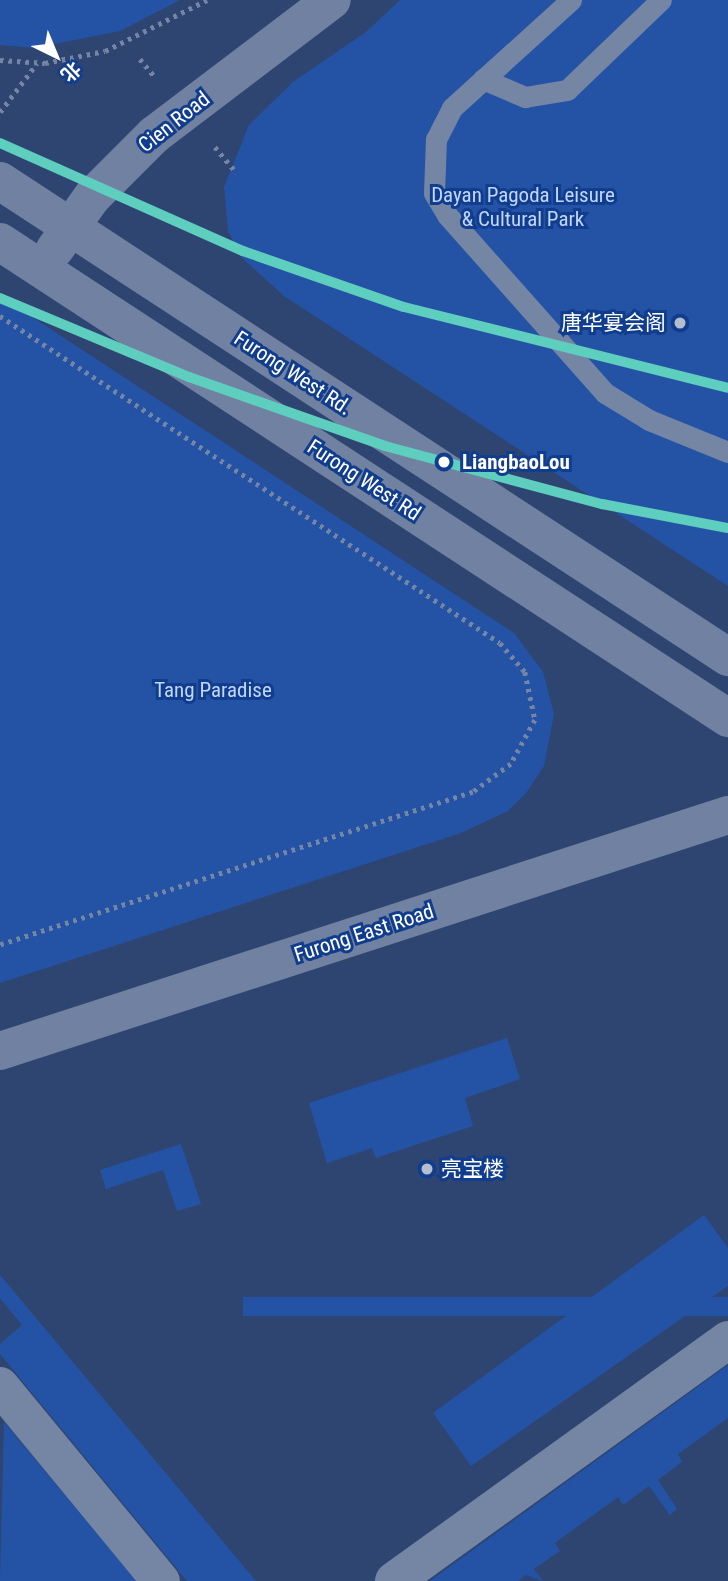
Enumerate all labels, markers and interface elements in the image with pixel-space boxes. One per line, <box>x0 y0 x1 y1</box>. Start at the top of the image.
north arrow <box>21 21 91 91</box>
text: 北 <box>56 57 85 87</box>
street label: Cien Road <box>133 86 215 158</box>
park label: Dayan Pagoda Leisure & Cultural Park <box>431 182 615 232</box>
place label: 唐华宴会阁 <box>561 310 666 336</box>
marker: 唐华宴会阁 <box>672 315 688 331</box>
street label: Furong West Rd. <box>229 326 357 420</box>
street label: Furong West Rd <box>303 434 425 526</box>
place label: LiangbaoLou <box>462 449 570 475</box>
marker: LiangbaoLou <box>433 451 455 473</box>
park label: Tang Paradise <box>154 677 272 703</box>
street label: Furong East Road <box>291 899 437 967</box>
place label: 亮宝楼 <box>441 1156 504 1182</box>
marker: 亮宝楼 <box>419 1161 435 1177</box>

